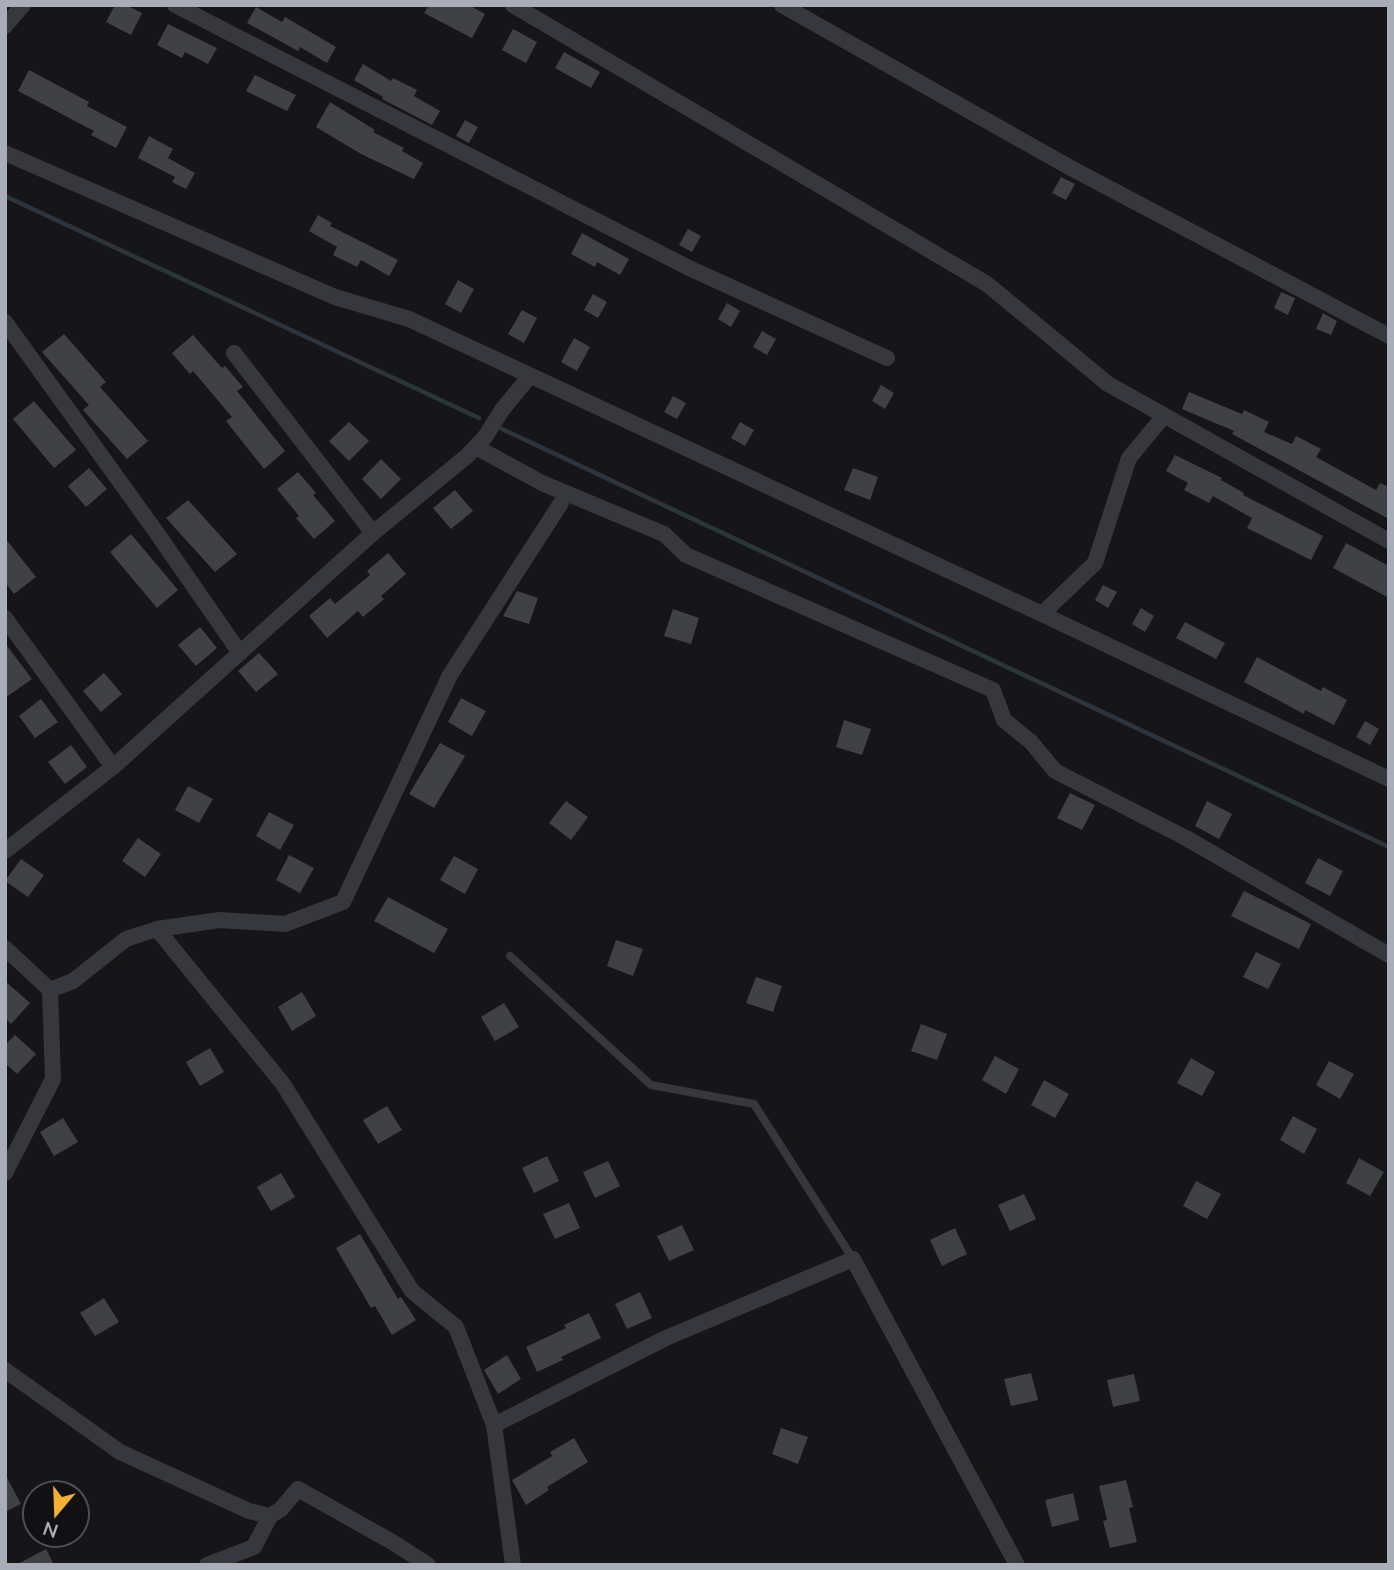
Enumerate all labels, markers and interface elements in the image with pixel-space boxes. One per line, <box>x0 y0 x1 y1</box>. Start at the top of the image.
north arrow <box>21 1479 91 1549</box>
text: N <box>40 1516 61 1544</box>

